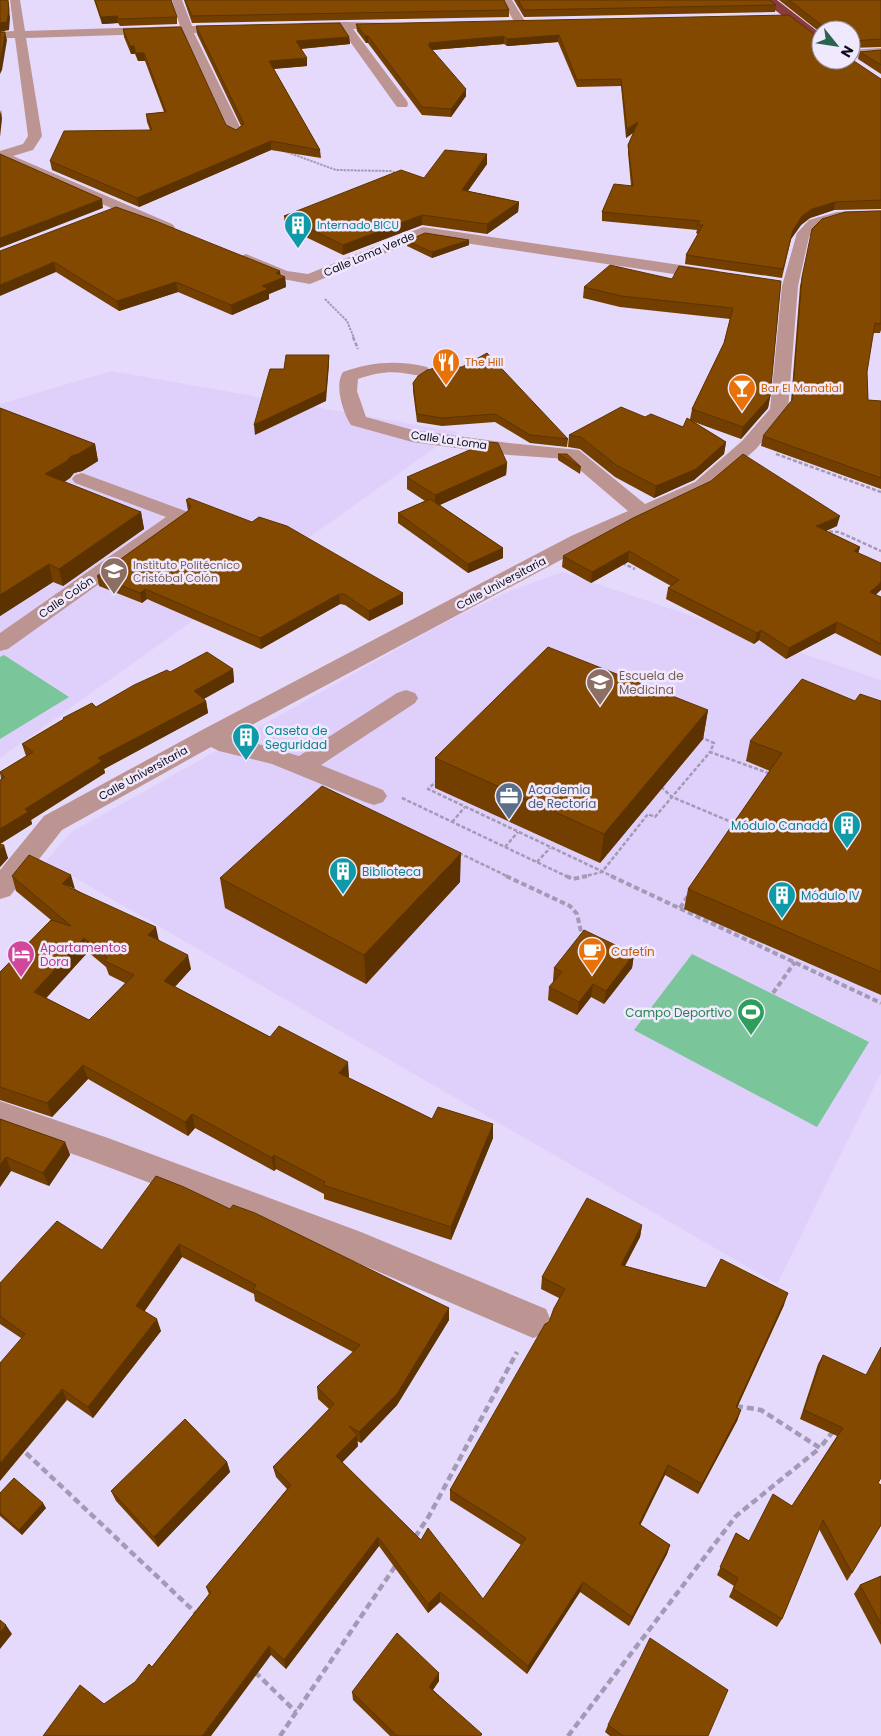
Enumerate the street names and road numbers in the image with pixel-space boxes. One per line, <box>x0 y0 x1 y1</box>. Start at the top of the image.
street label: Calle Loma Verde <box>321 228 417 280</box>
street label: Calle La Loma <box>410 427 488 453</box>
street label: Calle Universitaria <box>453 553 549 613</box>
street label: Calle Colón <box>35 572 97 622</box>
street label: Calle Universitaria <box>96 742 190 804</box>

